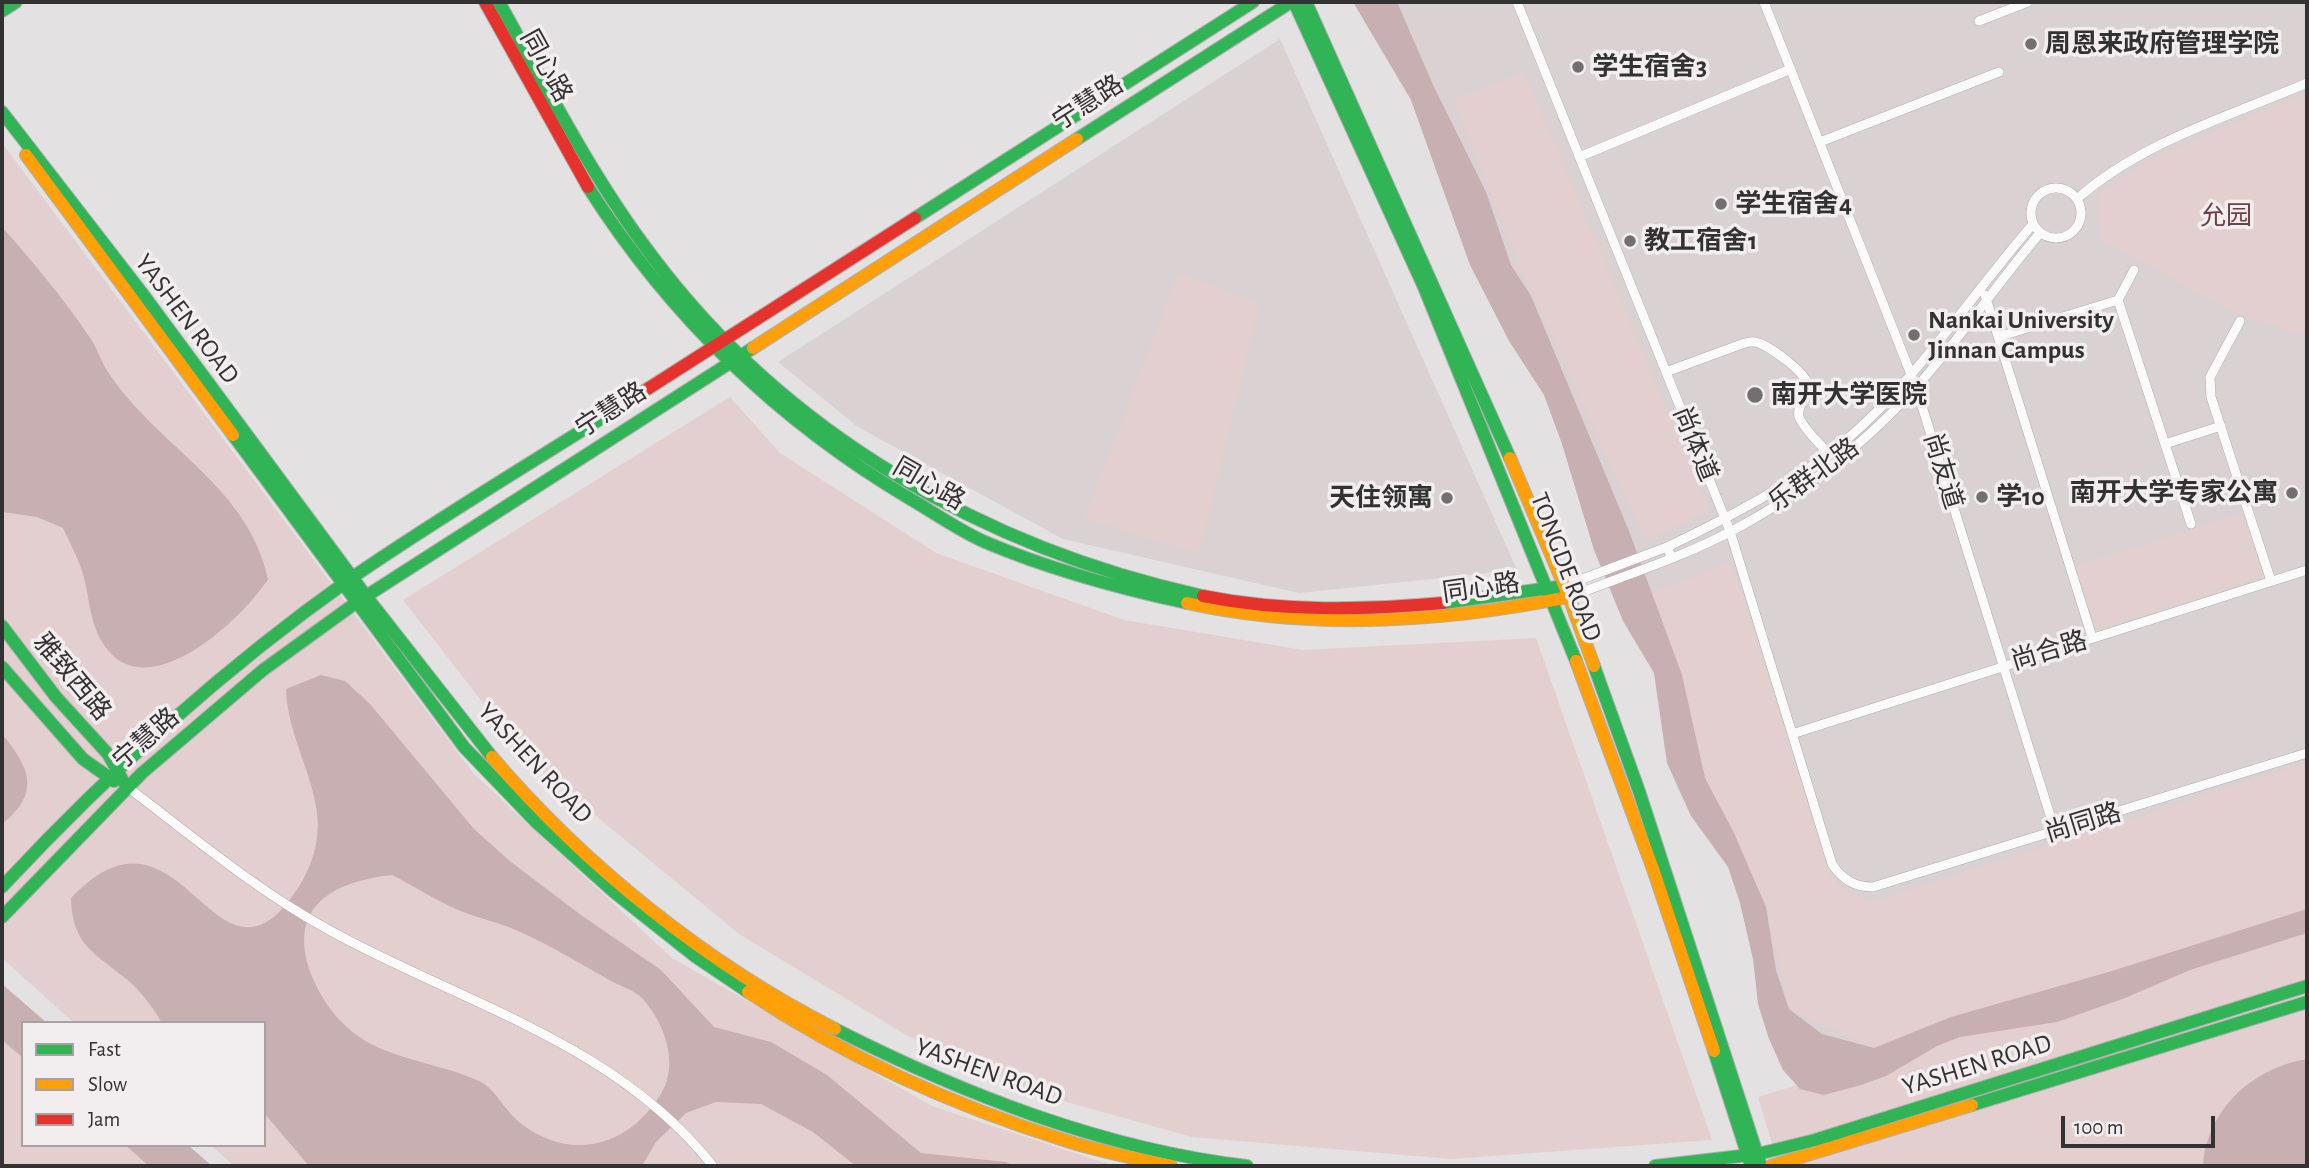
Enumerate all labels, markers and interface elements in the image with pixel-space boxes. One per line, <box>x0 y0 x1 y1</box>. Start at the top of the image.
street label: 同心路 <box>513 24 579 108</box>
place label: 周恩来政府管理学院 <box>2045 28 2279 60</box>
marker: 周恩来政府管理学院 <box>2023 36 2039 52</box>
place label: 学生宿舍3 <box>1592 51 1707 83</box>
marker: 学生宿舍3 <box>1570 59 1586 75</box>
street label: 宁慧路 <box>1047 69 1129 137</box>
place label: 学生宿舍4 <box>1735 188 1852 220</box>
marker: 学生宿舍4 <box>1713 196 1729 212</box>
park label: 允园 <box>2200 200 2252 232</box>
place label: 教工宿舍1 <box>1644 225 1757 257</box>
marker: 教工宿舍1 <box>1622 233 1638 249</box>
street label: YASHEN ROAD <box>128 248 246 390</box>
place label: Nankai University Jinnan Campus <box>1928 304 2114 366</box>
marker: Nankai University Jinnan Campus <box>1906 327 1922 343</box>
street label: 宁慧路 <box>570 376 652 444</box>
place label: 南开大学医院 <box>1771 379 1927 411</box>
marker: 南开大学医院 <box>1745 385 1765 405</box>
street label: 尚体道 <box>1666 402 1724 486</box>
street label: 尚友道 <box>1917 429 1969 513</box>
street label: 乐群北路 <box>1763 432 1865 518</box>
street label: 同心路 <box>887 451 971 517</box>
place label: 南开大学专家公寓 <box>2070 477 2278 509</box>
place label: 学10 <box>1996 481 2045 513</box>
place label: 天住领寓 <box>1329 482 1433 514</box>
marker: 南开大学专家公寓 <box>2284 485 2300 501</box>
street label: TONGDE ROAD <box>1523 488 1609 646</box>
marker: 学10 <box>1974 489 1990 505</box>
marker: 天住领寓 <box>1439 490 1455 506</box>
street label: 同心路 <box>1440 567 1522 609</box>
street label: 尚合路 <box>2007 625 2091 677</box>
street label: 雅致西路 <box>27 627 117 727</box>
street label: YASHEN ROAD <box>471 696 599 830</box>
street label: 宁慧路 <box>106 702 186 776</box>
street label: 尚同路 <box>2041 797 2125 849</box>
legend <box>21 1021 266 1147</box>
street label: YASHEN ROAD <box>1899 1028 2055 1102</box>
street label: YASHEN ROAD <box>911 1031 1067 1113</box>
text: Fast <box>88 1039 121 1060</box>
text: Slow <box>88 1074 127 1095</box>
scale bar <box>2064 1102 2218 1146</box>
text: Jam <box>88 1109 120 1130</box>
text: 100 m <box>2074 1117 2124 1138</box>

